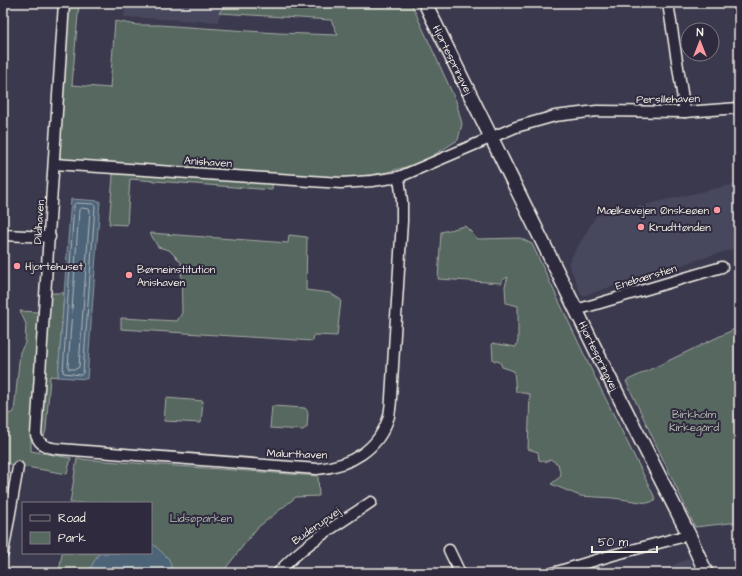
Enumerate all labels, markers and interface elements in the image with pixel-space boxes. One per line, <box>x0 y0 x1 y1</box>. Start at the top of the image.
street label: Hjortespringvej <box>429 22 476 97</box>
north arrow <box>680 22 720 62</box>
text: N <box>697 25 704 40</box>
street label: Persillehaven <box>636 91 701 107</box>
street label: Anishaven <box>184 153 233 171</box>
street label: Dildhaven <box>30 199 48 245</box>
place label: Mælkevejen Ønskeøen <box>597 203 709 218</box>
marker: Mælkevejen Ønskeøen <box>712 205 722 215</box>
place label: Krudttønden <box>649 220 711 235</box>
marker: Krudttønden <box>636 222 646 232</box>
place label: Hjortehuset <box>25 259 84 274</box>
street label: Enebærstien <box>613 260 679 293</box>
marker: Hjortehuset <box>12 261 22 271</box>
place label: Børneinstitution Anishaven <box>137 262 216 290</box>
marker: Børneinstitution Anishaven <box>124 270 134 280</box>
street label: Hjortespringvej <box>575 318 622 393</box>
park label: Birkholm Kirkegård <box>669 407 719 436</box>
street label: Malurthaven <box>266 445 328 463</box>
legend <box>22 502 152 554</box>
street label: Buderupvej <box>289 504 343 548</box>
text: Road <box>58 510 86 527</box>
park label: Lidsøparken <box>170 511 233 526</box>
scale bar <box>592 528 657 554</box>
text: Park <box>58 530 86 547</box>
text: 50 m <box>598 534 629 551</box>

